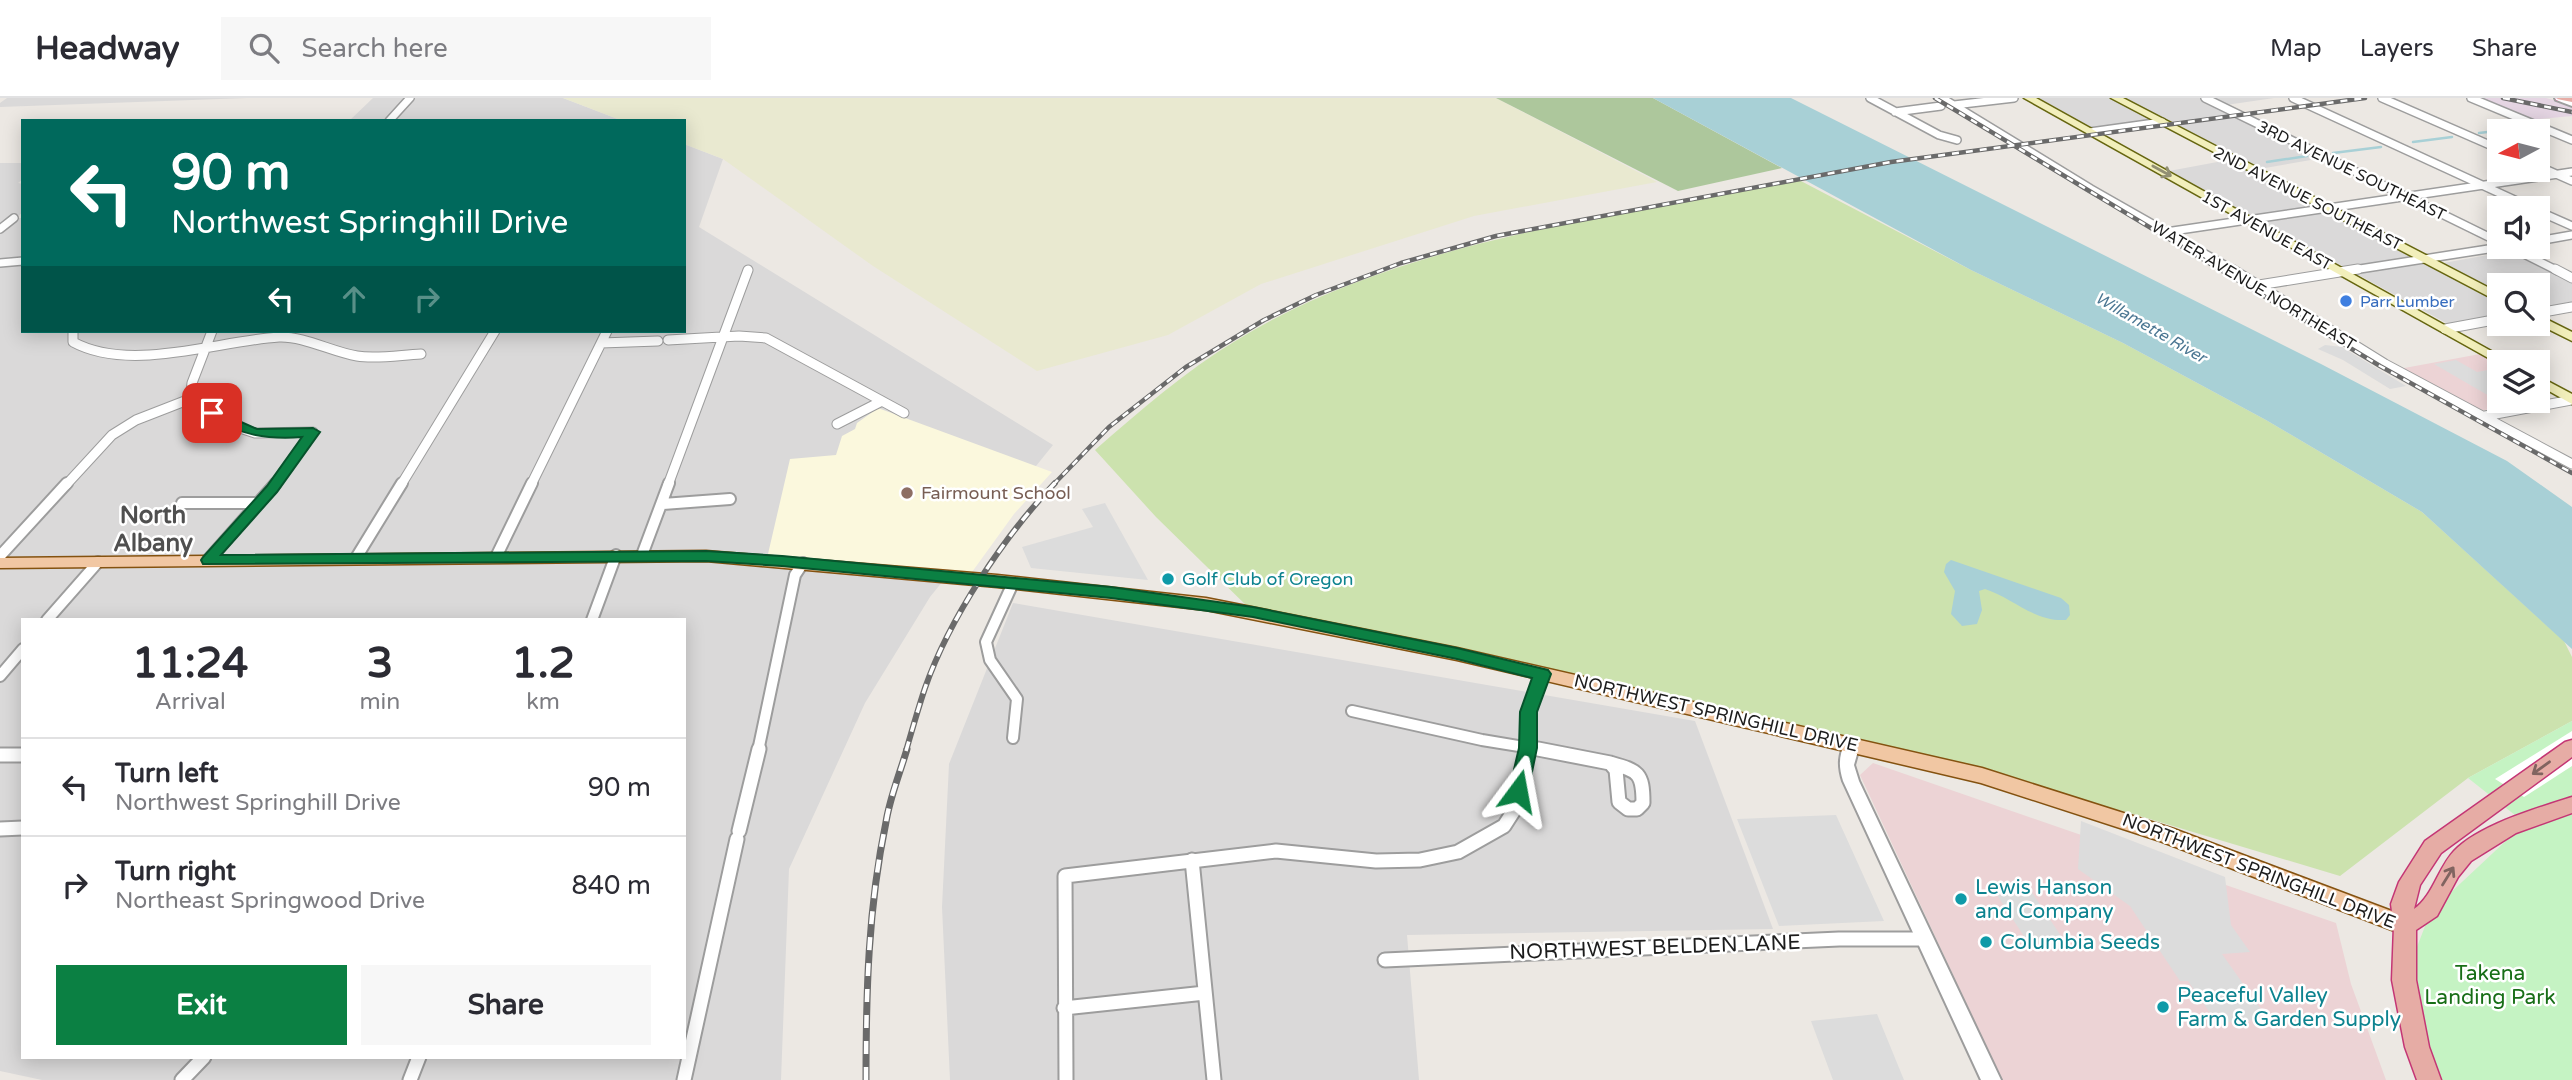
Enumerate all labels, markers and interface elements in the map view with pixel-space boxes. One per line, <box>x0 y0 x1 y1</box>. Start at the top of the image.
search box <box>221 17 711 80</box>
text: Headway <box>35 29 179 68</box>
icon: search <box>245 29 283 67</box>
text: Search here <box>301 33 448 64</box>
text: Map <box>2270 34 2322 63</box>
text: Layers <box>2360 34 2434 63</box>
text: Share <box>2472 34 2537 63</box>
street label: 3RD AVENUE SOUTHEAST <box>2254 116 2449 225</box>
north arrow <box>2487 119 2550 182</box>
map controls <box>2487 119 2550 413</box>
street label: 2ND AVENUE SOUTHEAST <box>2210 143 2405 255</box>
text: 90 m <box>171 144 290 203</box>
icon: left <box>56 147 147 238</box>
one-way arrow <box>2151 164 2171 178</box>
street label: 1ST AVENUE EAST <box>2198 187 2336 275</box>
button: sound <box>2487 196 2550 259</box>
text: Northwest Springhill Drive <box>171 204 568 242</box>
street label: WATER AVENUE NORTHEAST <box>2148 217 2359 355</box>
button: search <box>2487 273 2550 336</box>
icon: left <box>262 280 300 318</box>
icon: ahead <box>335 280 373 318</box>
icon: right <box>408 280 446 318</box>
water label: Willamette River <box>2091 288 2211 369</box>
place label: Parr Lumber <box>2360 292 2456 312</box>
marker: Parr Lumber <box>2338 293 2354 309</box>
button: layers <box>2487 350 2550 413</box>
pin <box>182 383 242 443</box>
icon: arrive <box>193 394 231 432</box>
place label: Fairmount School <box>921 482 1071 504</box>
marker: Fairmount School <box>899 485 915 501</box>
district label: North Albany <box>113 501 193 558</box>
place label: Golf Club of Oregon <box>1182 568 1354 590</box>
marker: Golf Club of Oregon <box>1160 571 1176 587</box>
text: 11:24 <box>132 638 248 689</box>
text: 3 <box>367 638 393 689</box>
text: 1.2 <box>511 638 575 689</box>
street label: NORTHWEST SPRINGHILL DRIVE <box>1572 670 1860 756</box>
text: Arrival <box>155 688 226 716</box>
text: min <box>359 688 400 716</box>
text: km <box>526 688 560 716</box>
position arrow <box>1481 754 1555 828</box>
text: Turn left <box>115 758 218 789</box>
one-way arrow <box>2533 760 2551 775</box>
icon: left <box>56 768 94 806</box>
text: 90 m <box>588 772 651 803</box>
text: Northwest Springhill Drive <box>115 789 401 817</box>
street label: NORTHWEST SPRINGHILL DRIVE <box>2119 809 2399 933</box>
text: Turn right <box>115 856 236 887</box>
icon: right <box>56 866 94 904</box>
one-way arrow <box>2441 867 2455 887</box>
text: 840 m <box>571 870 651 901</box>
place label: Lewis Hanson and Company <box>1975 875 2114 924</box>
text: Northeast Springwood Drive <box>115 887 425 915</box>
marker: Lewis Hanson and Company <box>1953 891 1969 907</box>
street label: NORTHWEST BELDEN LANE <box>1509 930 1801 965</box>
place label: Columbia Seeds <box>2000 930 2160 955</box>
marker: Columbia Seeds <box>1978 934 1994 950</box>
park label: Takena Landing Park <box>2424 961 2556 1010</box>
button: Exit <box>56 965 347 1045</box>
button: Share <box>361 965 651 1045</box>
place label: Peaceful Valley Farm & Garden Supply <box>2177 983 2401 1032</box>
marker: Peaceful Valley Farm & Garden Supply <box>2155 999 2171 1015</box>

